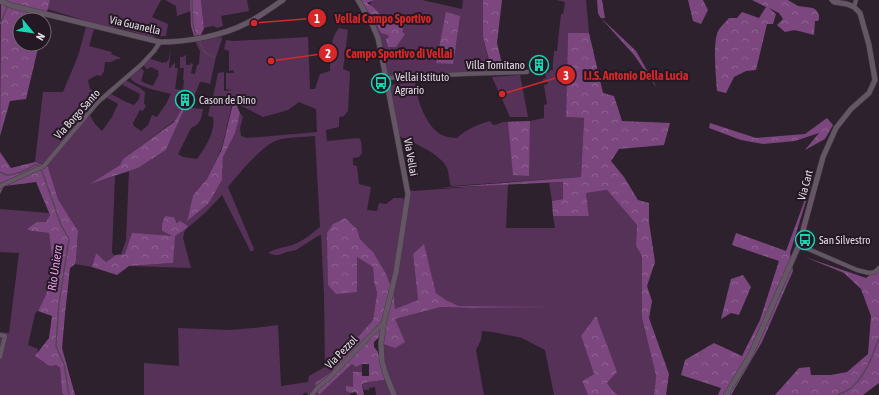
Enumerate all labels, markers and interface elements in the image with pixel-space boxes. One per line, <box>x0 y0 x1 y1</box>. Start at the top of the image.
callout: Vellai Campo Sportivo <box>307 6 440 30</box>
north arrow <box>12 12 52 52</box>
text: 1 <box>314 12 320 26</box>
text: Vellai Campo Sportivo <box>334 12 432 26</box>
street label: Via Guanella <box>108 13 162 37</box>
text: N <box>34 31 48 43</box>
callout: Campo Sportivo di Vellai <box>318 41 460 65</box>
text: 2 <box>325 47 331 61</box>
text: Campo Sportivo di Vellai <box>346 47 452 61</box>
building icon: Villa Tomitano <box>528 54 550 76</box>
place label: Villa Tomitano <box>466 59 525 71</box>
callout: I.I.S. Antonio Della Lucia <box>556 63 697 87</box>
text: 3 <box>563 69 569 83</box>
text: I.I.S. Antonio Della Lucia <box>584 69 689 83</box>
place label: Vellai Istituto Agrario <box>395 71 449 96</box>
bus stop icon: Vellai Istituto Agrario <box>370 72 392 94</box>
street label: Via Borgo Santo <box>52 87 102 141</box>
building icon: Cason de Dino <box>174 89 196 111</box>
place label: Cason de Dino <box>199 94 256 106</box>
street label: Via Vellai <box>402 137 420 177</box>
street label: Via Cart <box>795 169 815 201</box>
bus stop icon: San Silvestro <box>794 229 816 251</box>
place label: San Silvestro <box>819 234 870 246</box>
water label: Rio Uniera <box>45 244 65 292</box>
street label: Via Pezzol <box>323 333 360 371</box>

